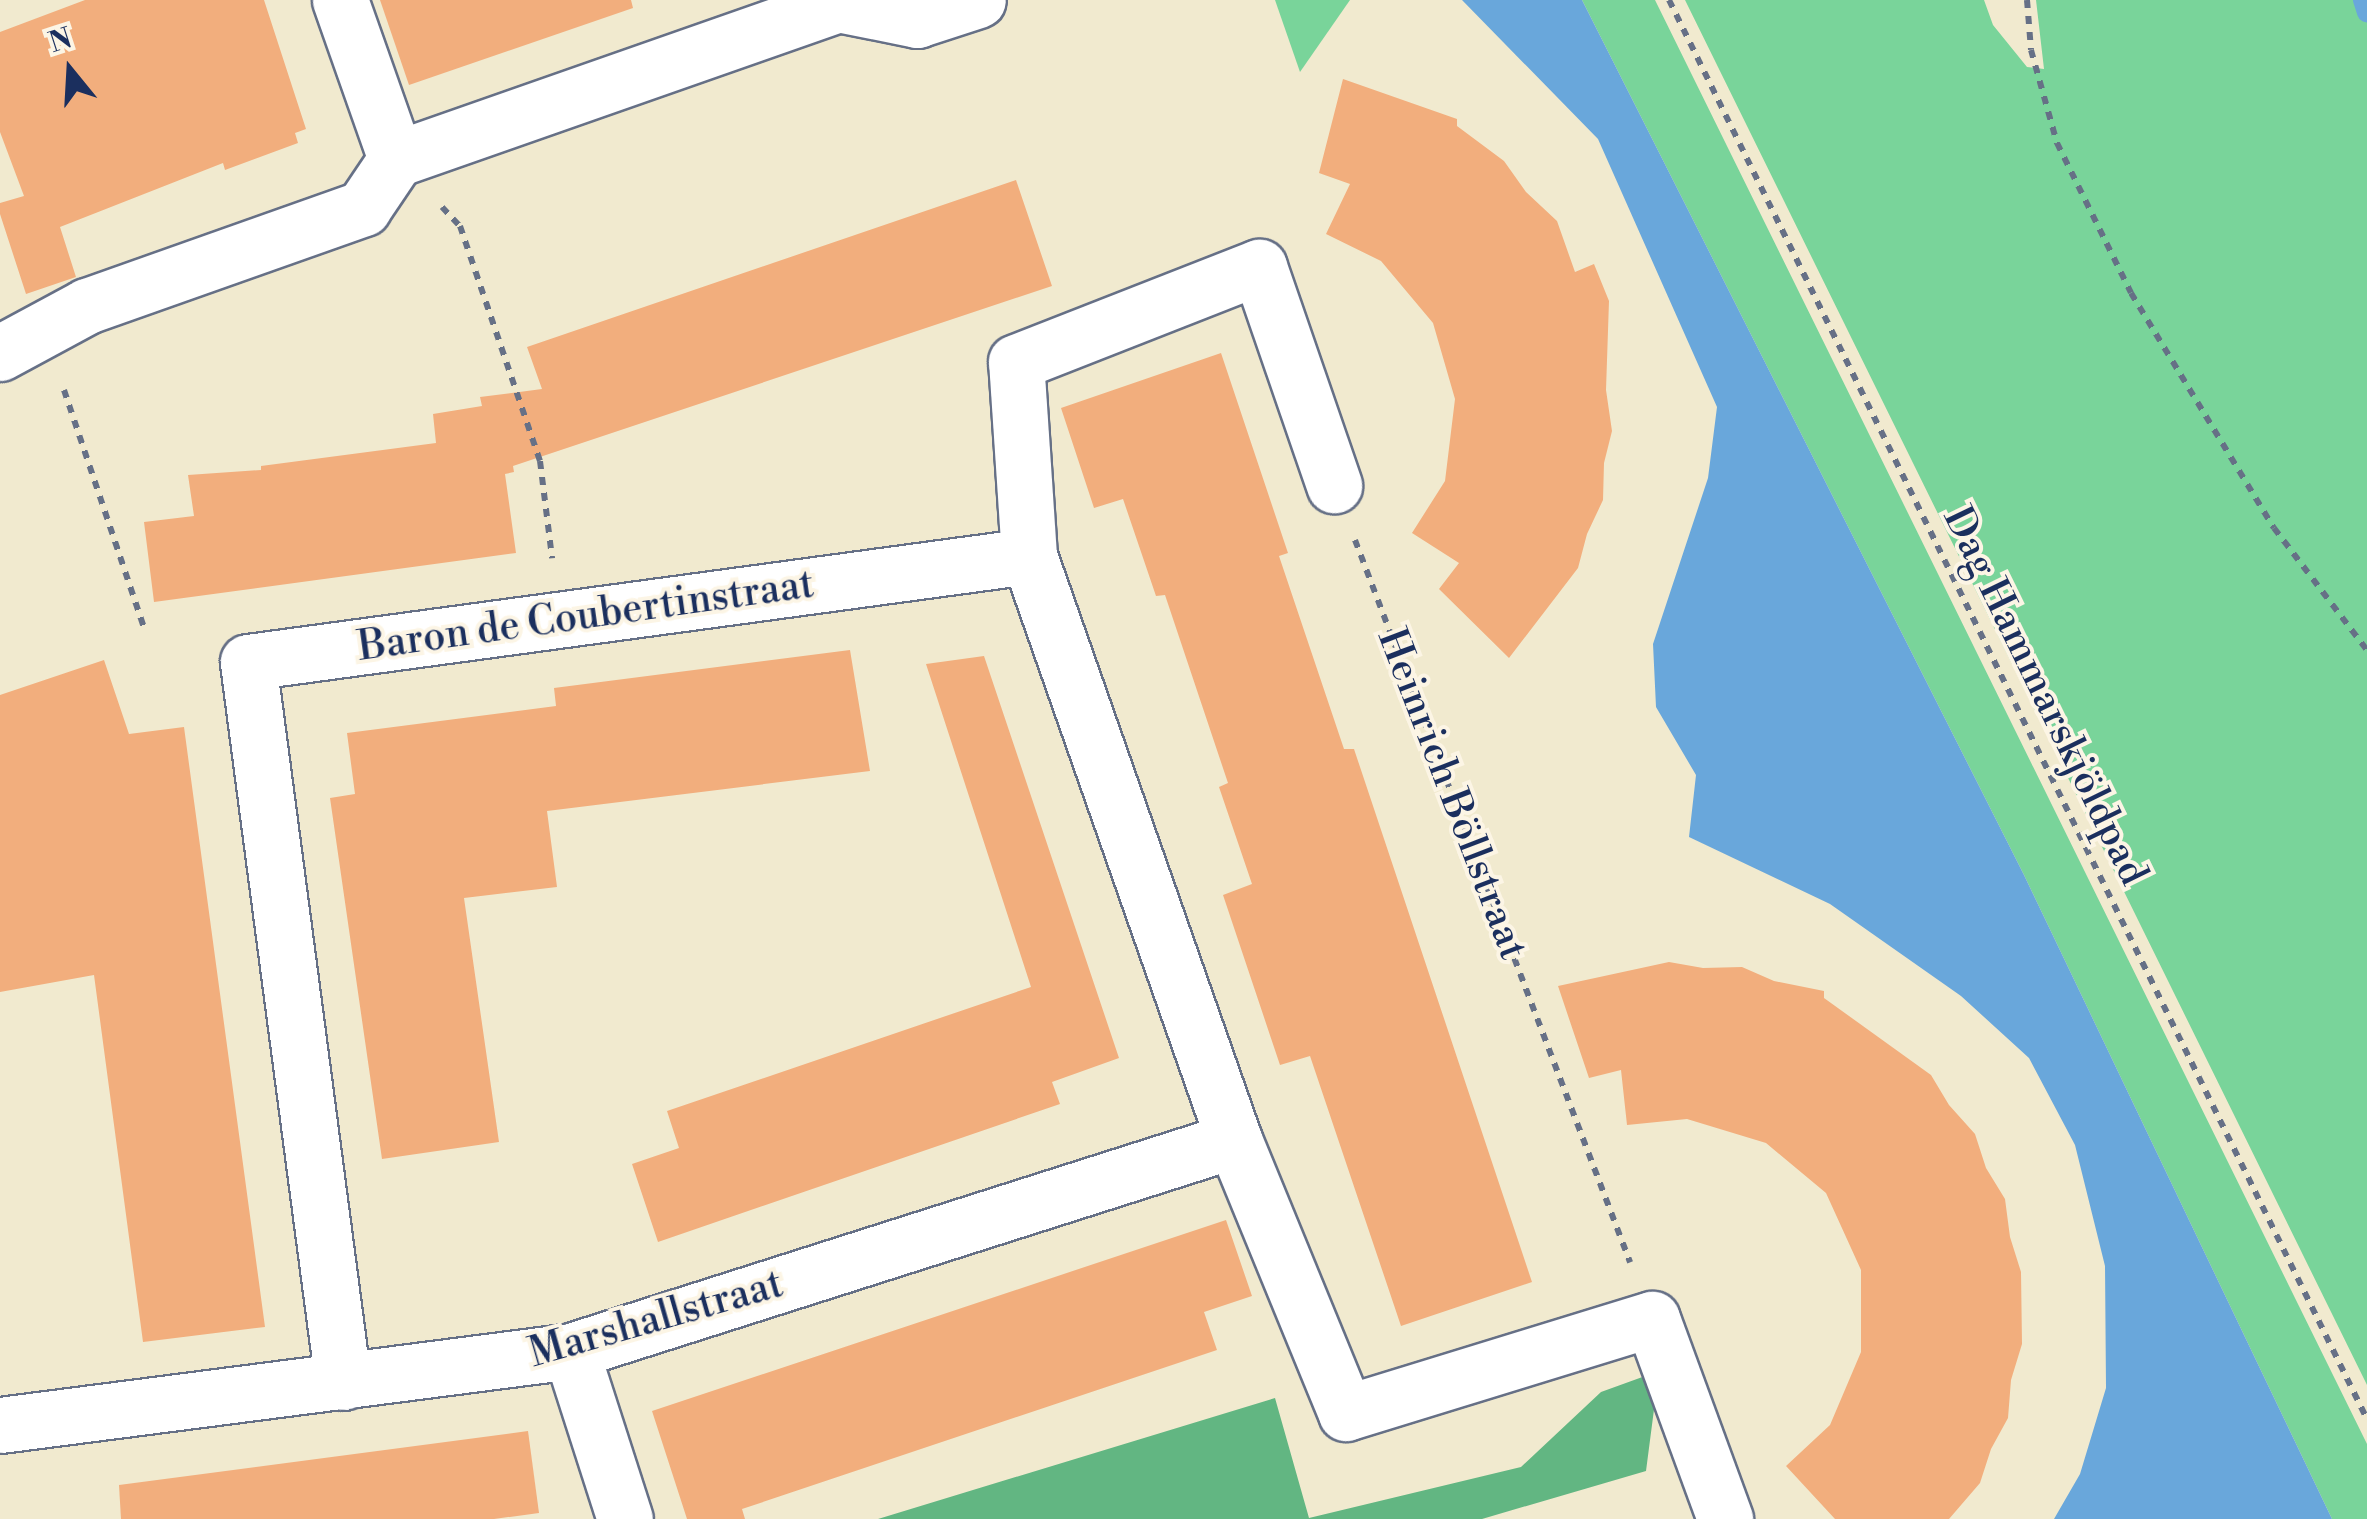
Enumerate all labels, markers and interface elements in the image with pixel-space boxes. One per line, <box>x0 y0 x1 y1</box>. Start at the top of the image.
north arrow <box>20 20 120 120</box>
text: N <box>45 21 77 61</box>
street label: Dag Hammarskjöldpad <box>1932 499 2158 893</box>
street label: Baron de Coubertinstraat <box>355 560 817 672</box>
street label: Heinrich Böllstraat <box>1367 622 1537 966</box>
street label: Marshallstraat <box>523 1260 789 1378</box>

